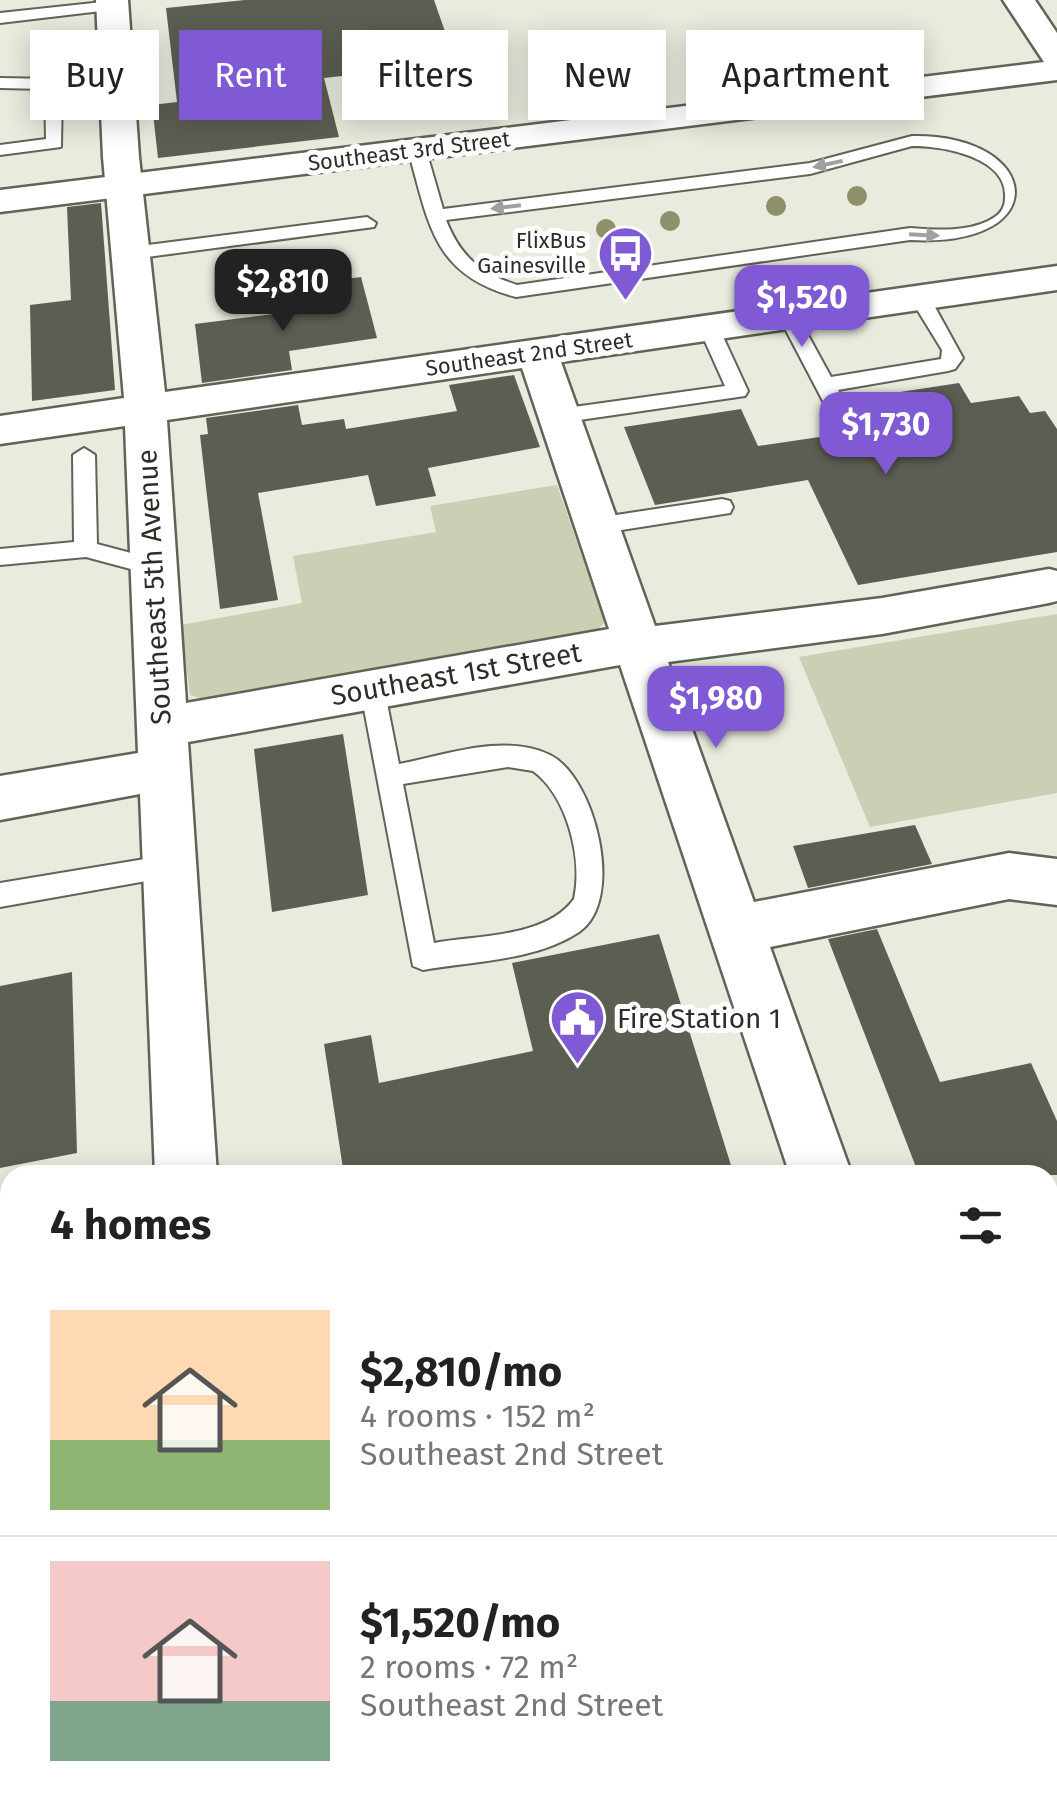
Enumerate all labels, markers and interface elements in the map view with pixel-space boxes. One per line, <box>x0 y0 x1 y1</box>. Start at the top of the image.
chip: Buy <box>30 30 159 120</box>
chip: Rent <box>179 30 322 120</box>
chip: Filters <box>342 30 508 120</box>
chip: New <box>528 30 666 120</box>
chip: Apartment <box>686 30 924 120</box>
street label: Southeast 3rd Street <box>306 125 512 177</box>
one-way arrow <box>812 156 843 172</box>
one-way arrow <box>489 199 521 215</box>
bus stop icon: FlixBus Gainesville <box>595 223 655 302</box>
place label: FlixBus Gainesville <box>477 227 586 279</box>
one-way arrow <box>908 227 940 243</box>
pin: $2,810 <box>202 249 364 334</box>
text: $2,810 <box>237 262 329 300</box>
pin: $1,520 <box>721 265 883 350</box>
text: $1,520 <box>756 278 848 316</box>
street label: Southeast 2nd Street <box>424 326 634 382</box>
pin: $1,730 <box>805 392 967 477</box>
text: $1,730 <box>841 405 931 443</box>
street label: Southeast 5th Avenue <box>130 448 178 726</box>
street label: Southeast 1st Street <box>328 636 585 712</box>
pin: $1,980 <box>635 666 797 751</box>
text: $1,980 <box>669 679 763 717</box>
public building icon: Fire Station 1 <box>548 988 608 1067</box>
place label: Fire Station 1 <box>617 1002 781 1035</box>
icon: filters <box>953 1198 1008 1253</box>
text: 4 homes <box>50 1200 211 1250</box>
text: $2,810/mo <box>360 1347 562 1397</box>
icon: home <box>130 1350 250 1470</box>
text: 4 rooms · 152 m² <box>360 1397 595 1435</box>
text: Southeast 2nd Street <box>360 1435 663 1473</box>
text: $1,520/mo <box>360 1598 560 1648</box>
icon: home <box>130 1601 250 1721</box>
text: 2 rooms · 72 m² <box>360 1648 578 1686</box>
text: Southeast 2nd Street <box>360 1686 663 1724</box>

